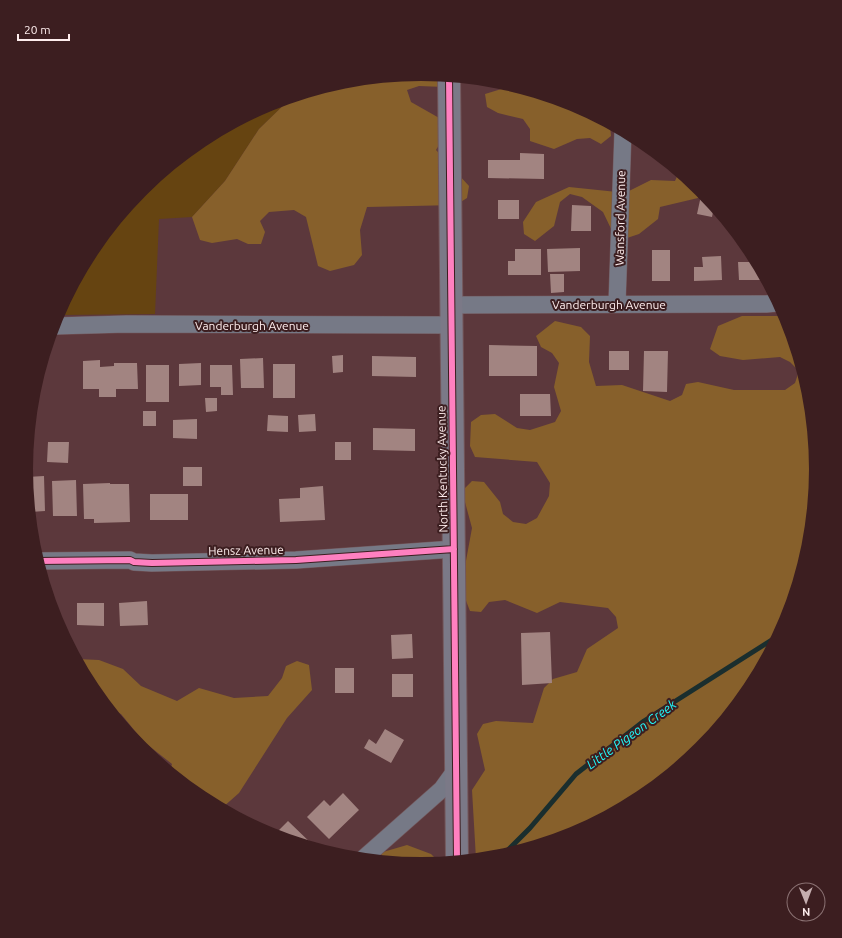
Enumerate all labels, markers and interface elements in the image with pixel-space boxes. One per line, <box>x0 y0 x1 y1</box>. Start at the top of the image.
scale bar <box>18 16 69 42</box>
text: 20 m <box>24 23 51 36</box>
street label: Wansford Avenue <box>613 170 627 266</box>
street label: Vanderburgh Avenue <box>552 298 666 311</box>
street label: Vanderburgh Avenue <box>195 319 309 332</box>
street label: North Kentucky Avenue <box>434 405 450 533</box>
street label: Hensz Avenue <box>208 543 284 557</box>
water label: Little Pigeon Creek <box>583 697 679 771</box>
north arrow <box>786 882 826 922</box>
text: N <box>802 906 810 918</box>

